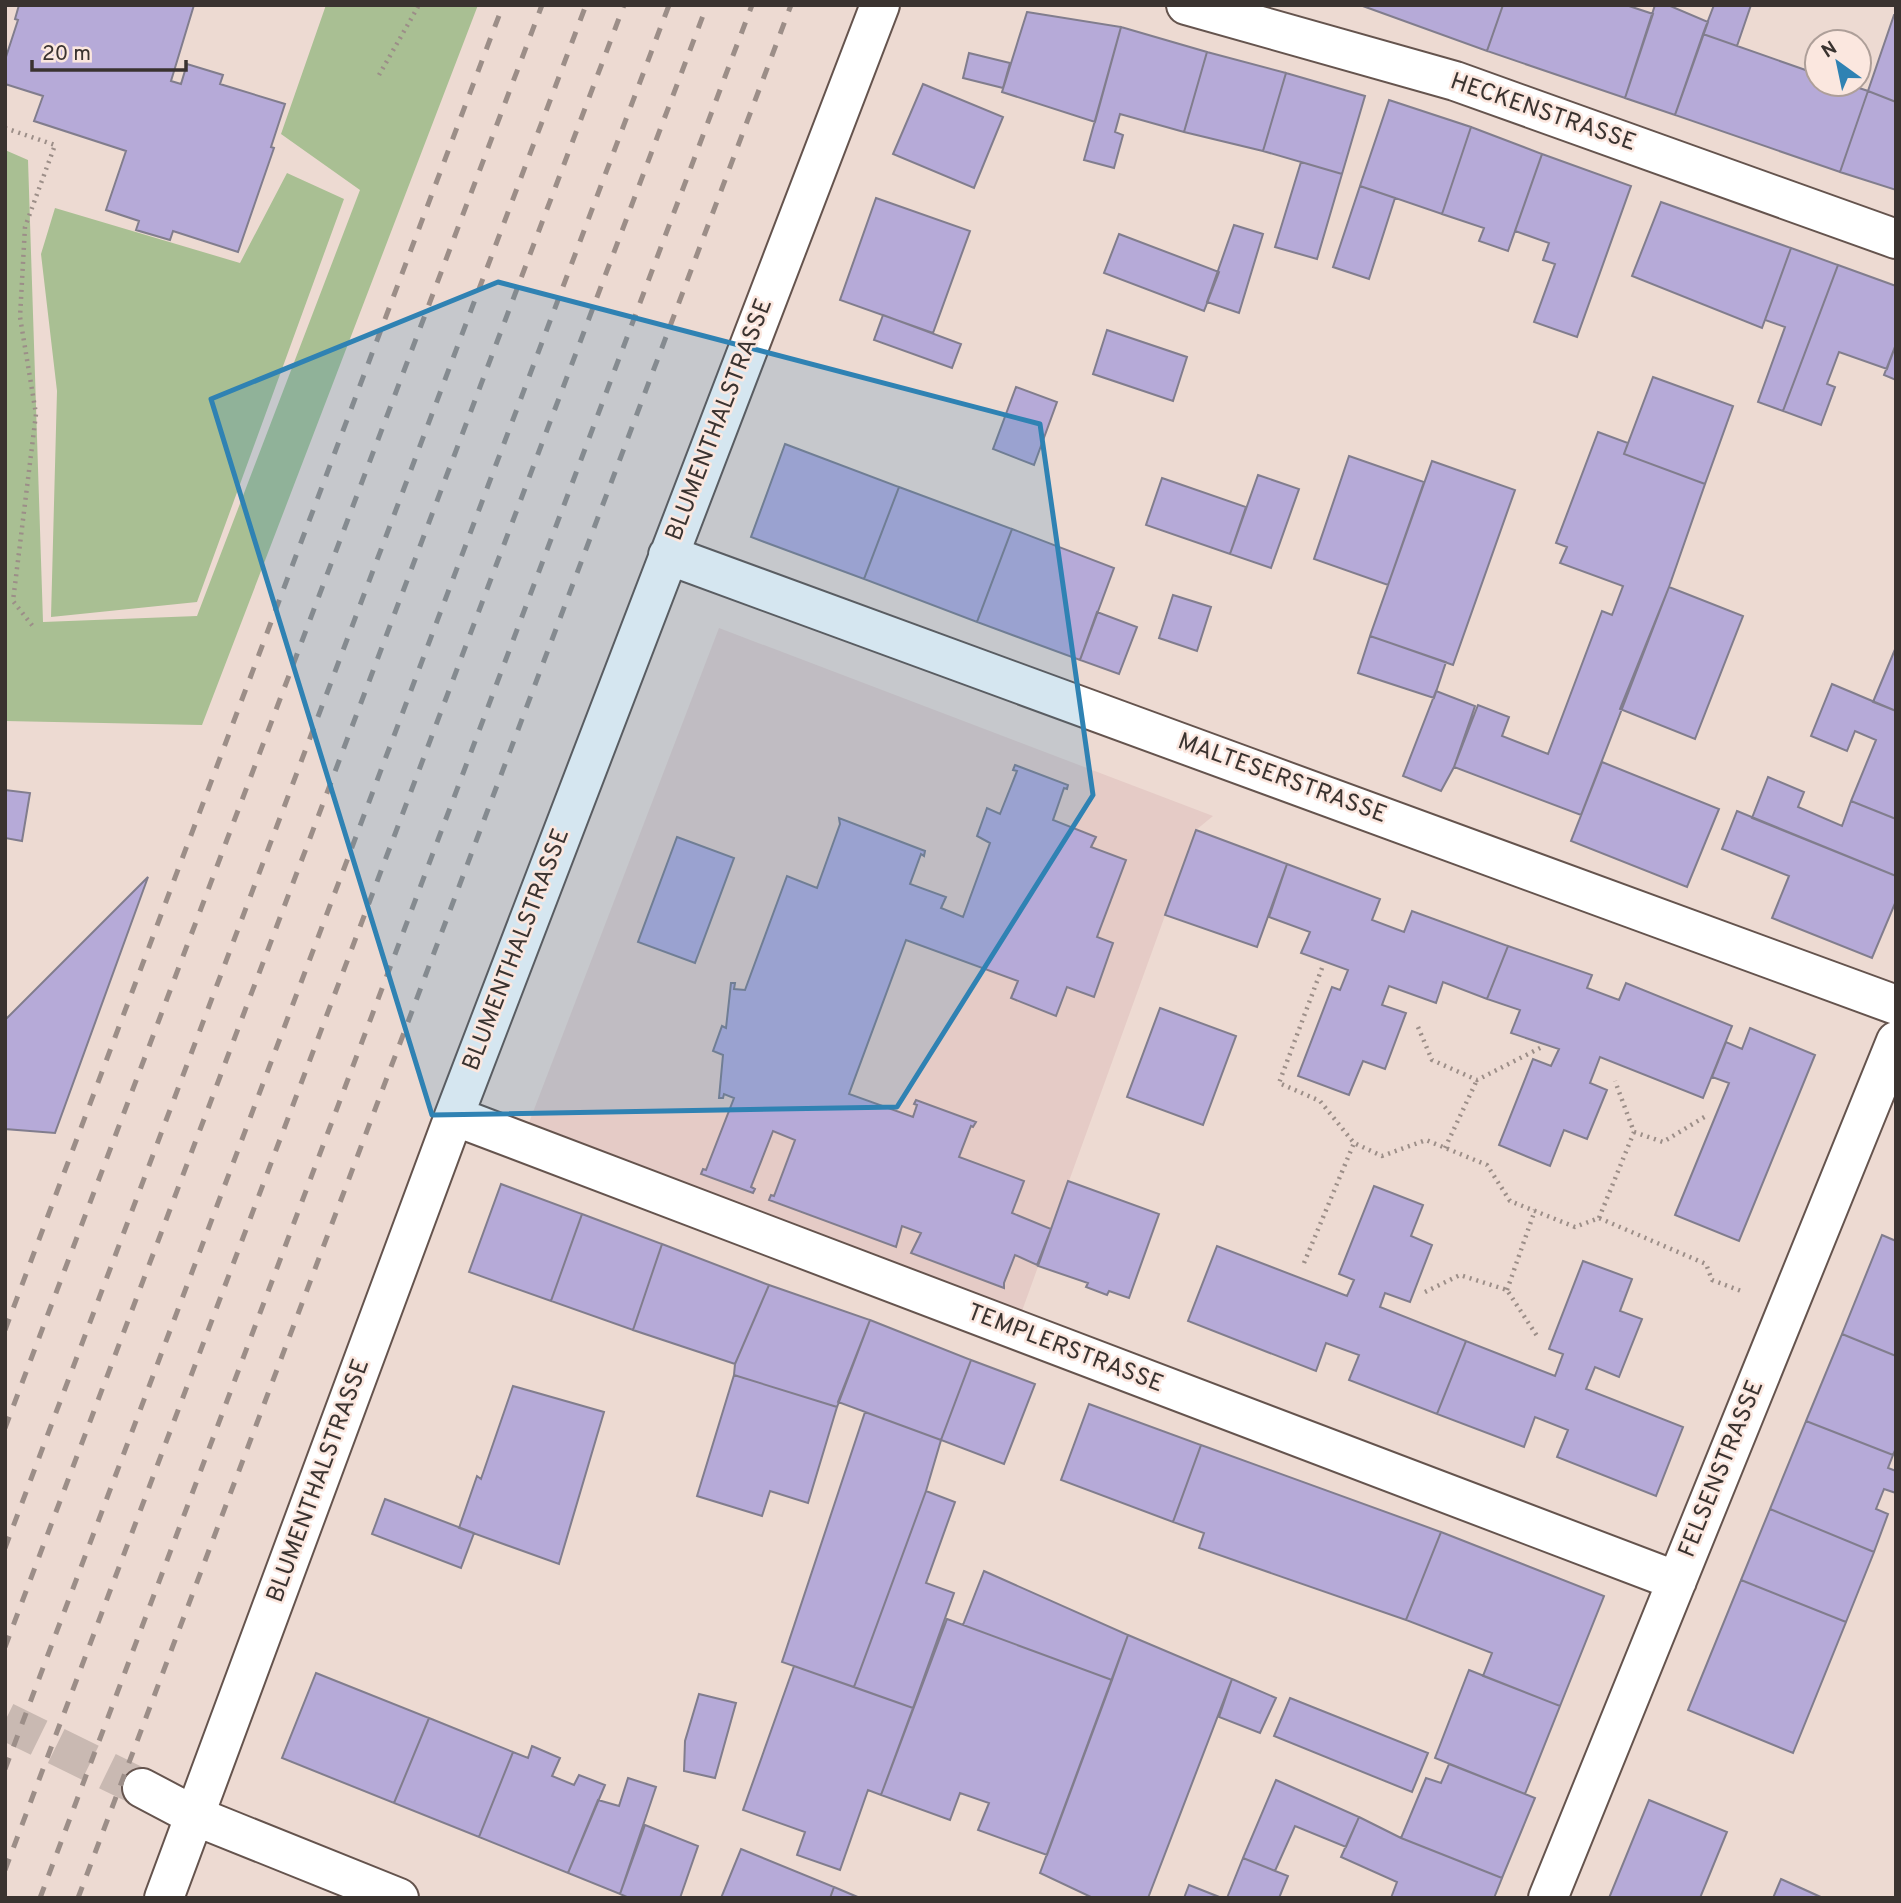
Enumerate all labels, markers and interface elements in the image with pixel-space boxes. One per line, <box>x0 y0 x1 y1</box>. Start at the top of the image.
scale bar <box>32 28 186 72</box>
north arrow <box>1803 28 1873 98</box>
text: N <box>1818 37 1842 64</box>
text: 20 m <box>42 41 91 68</box>
street label: HECKENSTRASSE <box>1446 67 1640 159</box>
street label: BLUMENTHALSTRASSE <box>660 295 780 545</box>
street label: MALTESERSTRASSE <box>1173 727 1391 831</box>
street label: BLUMENTHALSTRASSE <box>457 825 577 1075</box>
street label: TEMPLERSTRASSE <box>963 1298 1167 1400</box>
street label: BLUMENTHALSTRASSE <box>261 1355 377 1607</box>
street label: FELSENSTRASSE <box>1673 1376 1771 1562</box>

